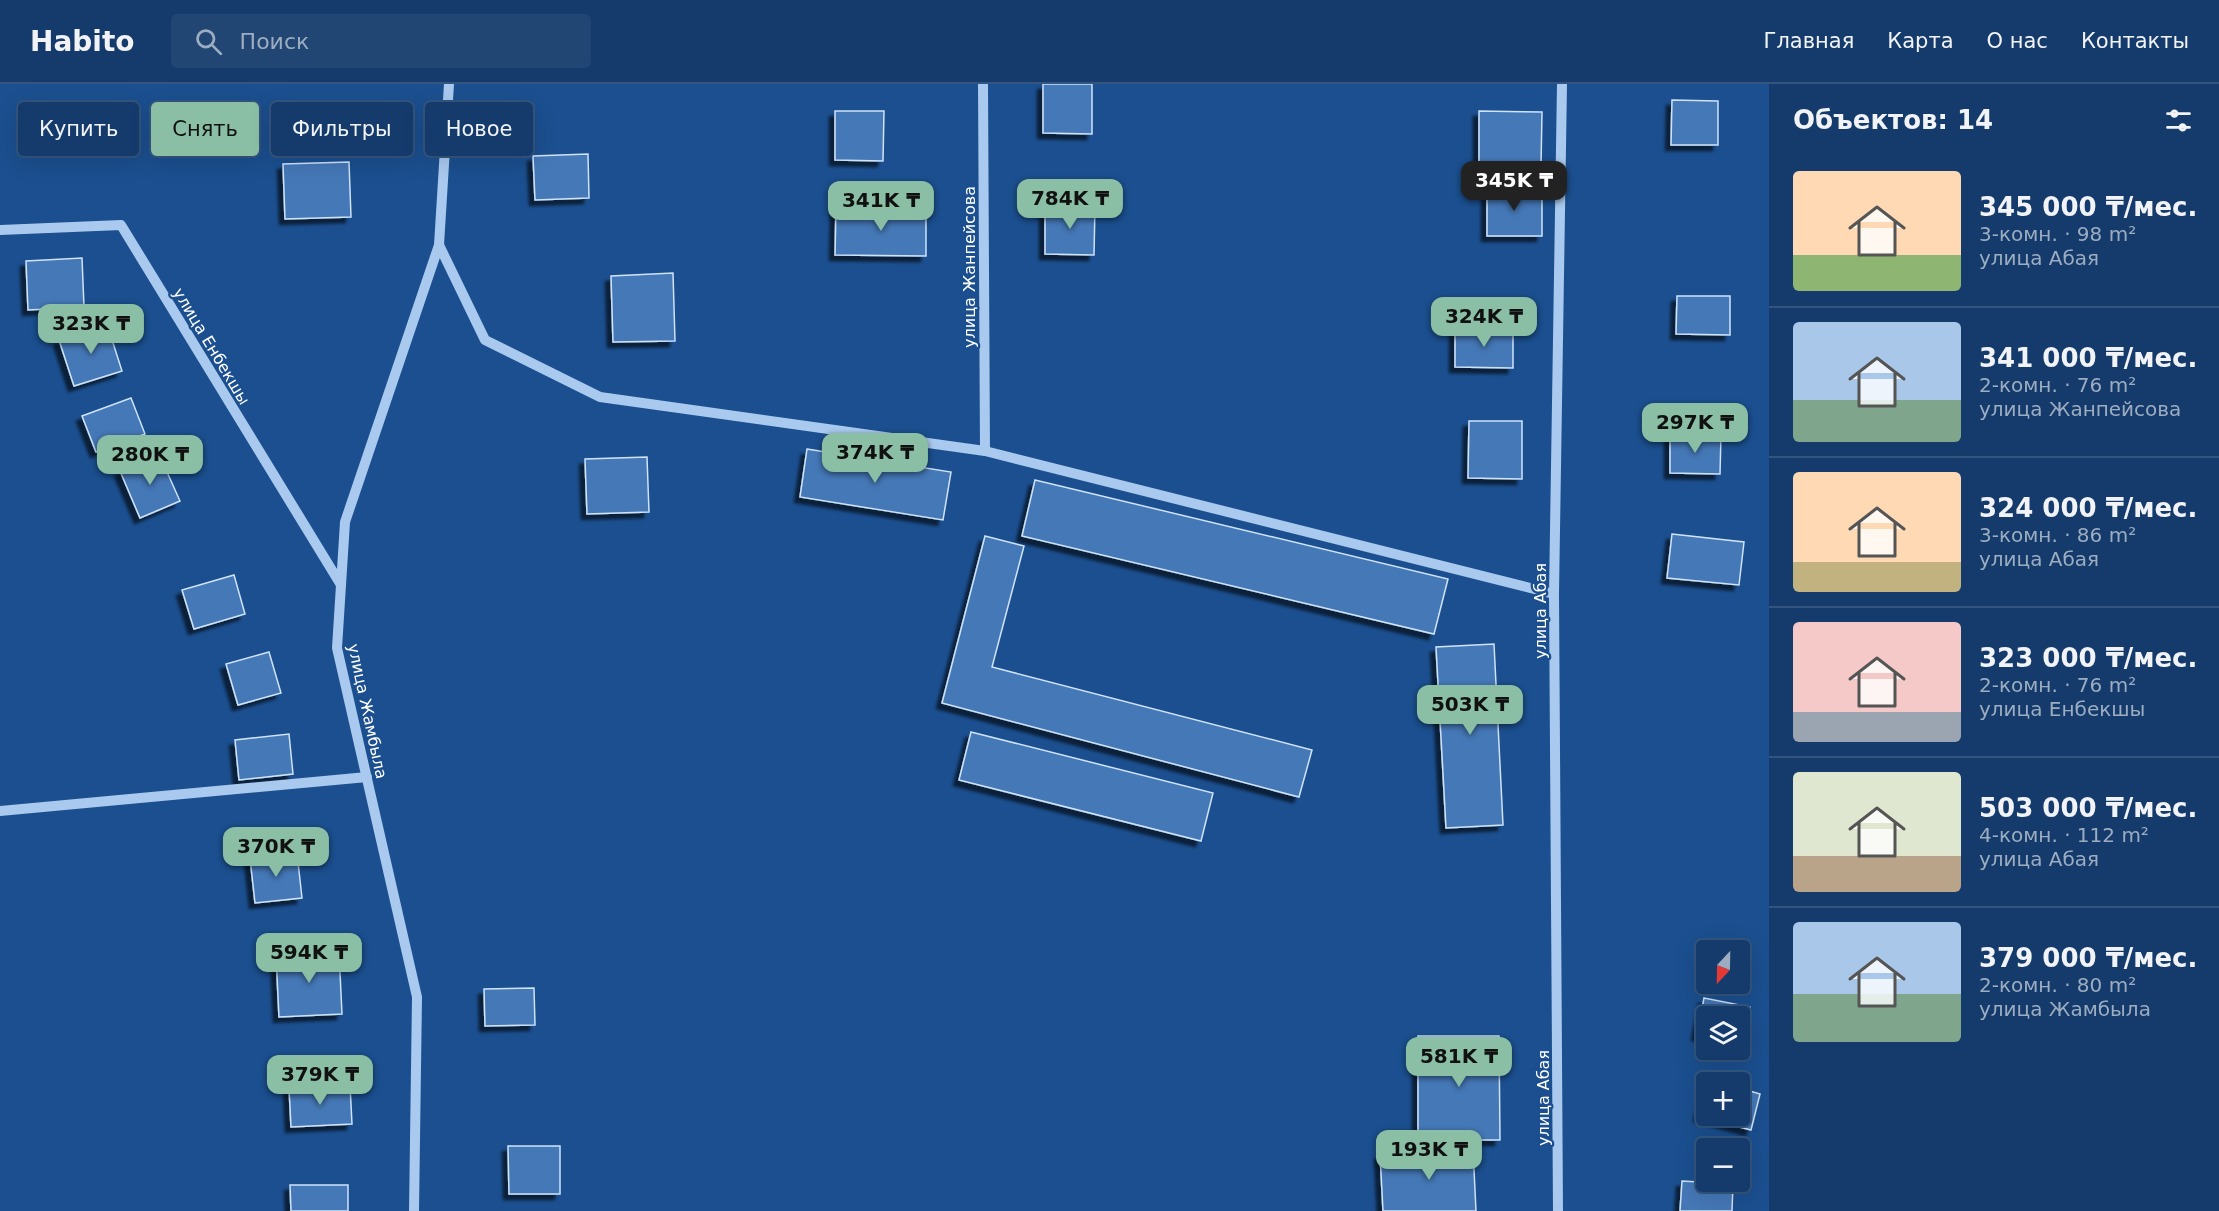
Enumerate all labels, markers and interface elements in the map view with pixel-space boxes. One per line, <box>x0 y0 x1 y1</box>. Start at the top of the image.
search box <box>171 14 591 68</box>
text: Habito <box>30 25 135 58</box>
icon: search <box>192 25 225 58</box>
text: Поиск <box>240 29 309 54</box>
text: Главная <box>1764 29 1854 53</box>
text: Карта <box>1887 29 1954 53</box>
text: О нас <box>1987 29 2048 53</box>
text: Контакты <box>2081 29 2189 53</box>
chip: Купить <box>18 102 139 156</box>
chip: Снять <box>151 102 259 156</box>
chip: Фильтры <box>271 102 413 156</box>
chip: Новое <box>425 102 533 156</box>
icon: filters <box>2162 104 2195 137</box>
text: Объектов: 14 <box>1793 105 1993 135</box>
pin: 345K ₸ <box>1465 161 1563 212</box>
text: 345K ₸ <box>1475 168 1553 192</box>
pin: 784K ₸ <box>1021 179 1119 230</box>
pin: 341K ₸ <box>832 181 930 232</box>
street label: улица Жанпейсова <box>960 186 979 348</box>
text: 784K ₸ <box>1031 186 1109 210</box>
text: 341K ₸ <box>842 188 920 212</box>
text: 345 000 ₸/мес. <box>1979 192 2197 222</box>
icon: home <box>1841 195 1913 267</box>
text: 3-комн. · 98 m² <box>1979 222 2136 246</box>
text: улица Абая <box>1979 246 2099 270</box>
street label: улица Енбекшы <box>169 284 254 408</box>
pin: 324K ₸ <box>1435 297 1533 348</box>
pin: 323K ₸ <box>42 304 140 355</box>
text: 324K ₸ <box>1445 304 1523 328</box>
text: 323K ₸ <box>52 311 130 335</box>
text: 341 000 ₸/мес. <box>1979 343 2197 373</box>
icon: home <box>1841 346 1913 418</box>
text: 2-комн. · 76 m² <box>1979 373 2136 397</box>
text: улица Жанпейсова <box>1979 397 2181 421</box>
pin: 297K ₸ <box>1646 403 1744 454</box>
text: 297K ₸ <box>1656 410 1734 434</box>
pin: 374K ₸ <box>826 433 924 484</box>
pin: 280K ₸ <box>101 435 199 486</box>
text: 374K ₸ <box>836 440 914 464</box>
text: 280K ₸ <box>111 442 189 466</box>
text: 324 000 ₸/мес. <box>1979 493 2197 523</box>
icon: home <box>1841 496 1913 568</box>
text: 3-комн. · 86 m² <box>1979 523 2136 547</box>
text: улица Абая <box>1979 547 2099 571</box>
street label: улица Абая <box>1531 563 1550 659</box>
street label: улица Жамбыла <box>344 642 391 780</box>
text: 323 000 ₸/мес. <box>1979 643 2197 673</box>
icon: home <box>1841 646 1913 718</box>
text: 2-комн. · 76 m² <box>1979 673 2136 697</box>
pin: 503K ₸ <box>1421 685 1519 736</box>
text: 503K ₸ <box>1431 692 1509 716</box>
text: улица Енбекшы <box>1979 697 2145 721</box>
text: 503 000 ₸/мес. <box>1979 793 2197 823</box>
icon: home <box>1841 796 1913 868</box>
text: 4-комн. · 112 m² <box>1979 823 2149 847</box>
pin: 370K ₸ <box>227 827 325 878</box>
text: 370K ₸ <box>237 834 315 858</box>
text: улица Абая <box>1979 847 2099 871</box>
pin: 594K ₸ <box>260 933 358 984</box>
text: 594K ₸ <box>270 940 348 964</box>
north arrow <box>1696 940 1750 994</box>
map controls <box>1696 940 1750 1192</box>
text: 379 000 ₸/мес. <box>1979 943 2197 973</box>
icon: home <box>1841 946 1913 1018</box>
text: 2-комн. · 80 m² <box>1979 973 2136 997</box>
text: улица Жамбыла <box>1979 997 2151 1021</box>
button: layers <box>1696 1006 1750 1060</box>
pin: 581K ₸ <box>1410 1037 1508 1088</box>
text: 581K ₸ <box>1420 1044 1498 1068</box>
street label: улица Абая <box>1534 1050 1553 1146</box>
pin: 379K ₸ <box>271 1055 369 1106</box>
text: 379K ₸ <box>281 1062 359 1086</box>
button: + <box>1696 1072 1750 1126</box>
pin: 193K ₸ <box>1380 1130 1478 1181</box>
text: 193K ₸ <box>1390 1137 1468 1161</box>
button: − <box>1696 1138 1750 1192</box>

